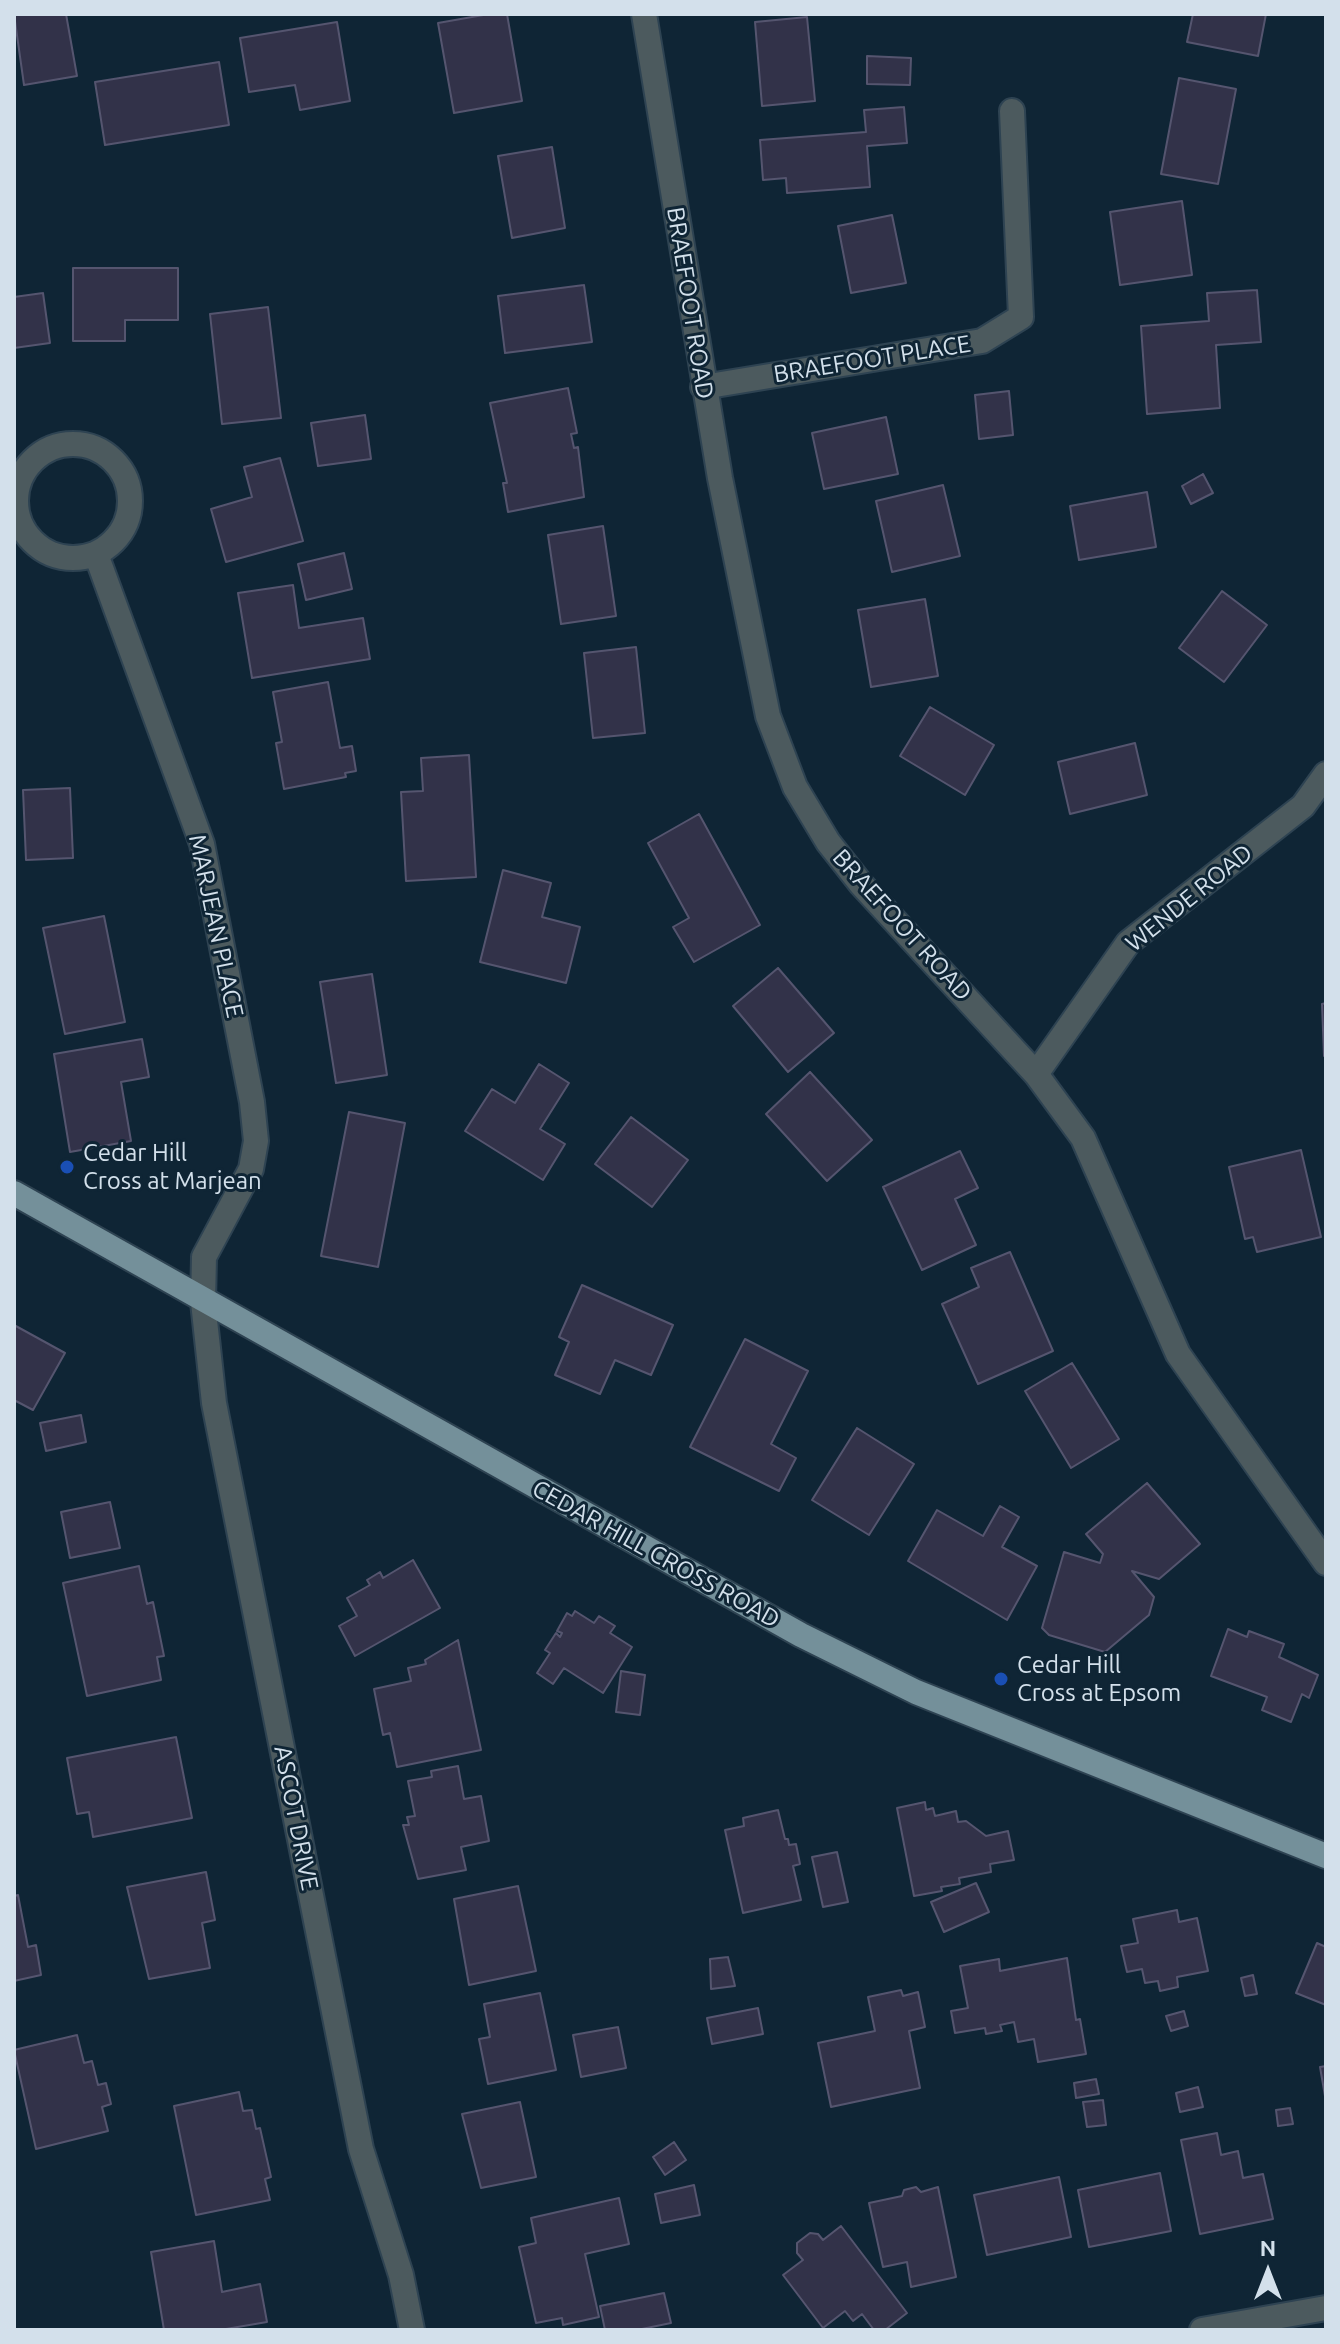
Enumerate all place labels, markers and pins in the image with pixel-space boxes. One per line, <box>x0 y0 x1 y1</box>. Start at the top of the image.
place label: Cedar Hill Cross at Marjean <box>83 1139 262 1195</box>
marker: Cedar Hill Cross at Marjean <box>58 1158 76 1176</box>
place label: Cedar Hill Cross at Epsom <box>1017 1651 1181 1707</box>
marker: Cedar Hill Cross at Epsom <box>992 1670 1010 1688</box>

